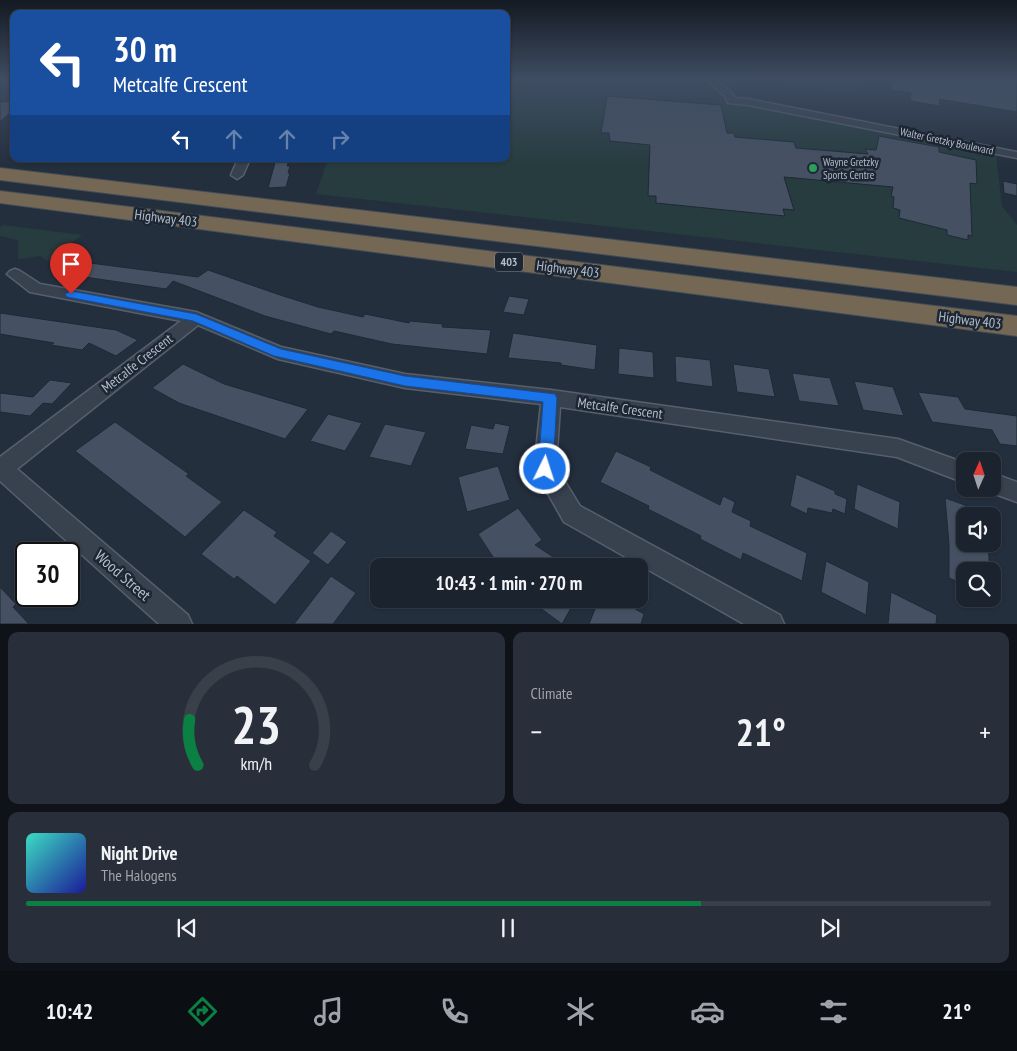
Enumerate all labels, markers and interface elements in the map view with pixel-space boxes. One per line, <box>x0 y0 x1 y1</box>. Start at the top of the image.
text: 30 m <box>113 26 177 72</box>
icon: left <box>30 30 95 95</box>
text: Metcalfe Crescent <box>113 70 248 98</box>
street label: Walter Gretzky Boulevard <box>899 124 995 158</box>
icon: left <box>167 125 195 153</box>
icon: ahead <box>220 125 248 153</box>
icon: ahead <box>273 125 301 153</box>
icon: right <box>326 125 354 153</box>
place label: Wayne Gretzky Sports Centre <box>823 155 879 182</box>
marker: Wayne Gretzky Sports Centre <box>807 162 819 174</box>
street label: Highway 403 <box>133 205 199 231</box>
pin <box>50 243 92 294</box>
icon: arrive <box>57 250 85 278</box>
road number: 403 <box>495 252 523 272</box>
street label: Highway 403 <box>535 256 601 282</box>
street label: Highway 403 <box>937 307 1003 333</box>
street label: Metcalfe Crescent <box>98 329 176 396</box>
street label: Metcalfe Crescent <box>576 393 664 423</box>
position arrow <box>518 442 570 494</box>
north arrow <box>956 452 1001 498</box>
map controls <box>956 452 1001 607</box>
button: sound <box>956 507 1001 552</box>
speed limit sign: 30 <box>15 542 80 607</box>
street label: Wood Street <box>91 545 155 605</box>
button: search <box>956 562 1001 607</box>
text: 10:43 · 1 min · 270 m <box>436 571 582 595</box>
text: Climate <box>531 683 573 703</box>
text: 23 <box>231 691 281 758</box>
text: 21° <box>736 707 786 756</box>
text: − <box>531 713 542 750</box>
text: + <box>979 713 991 750</box>
text: km/h <box>240 752 272 775</box>
text: Night Drive <box>101 841 178 865</box>
text: The Halogens <box>101 865 177 885</box>
icon: previous <box>173 914 201 942</box>
icon: pause <box>494 914 522 942</box>
icon: next <box>816 914 844 942</box>
icon: directions <box>185 994 220 1029</box>
icon: music <box>311 994 346 1029</box>
icon: phone <box>437 994 472 1029</box>
icon: climate <box>563 994 598 1029</box>
icon: car <box>690 994 725 1029</box>
icon: filters <box>816 994 851 1029</box>
text: 10:42 <box>46 997 93 1025</box>
text: 21° <box>942 997 971 1025</box>

